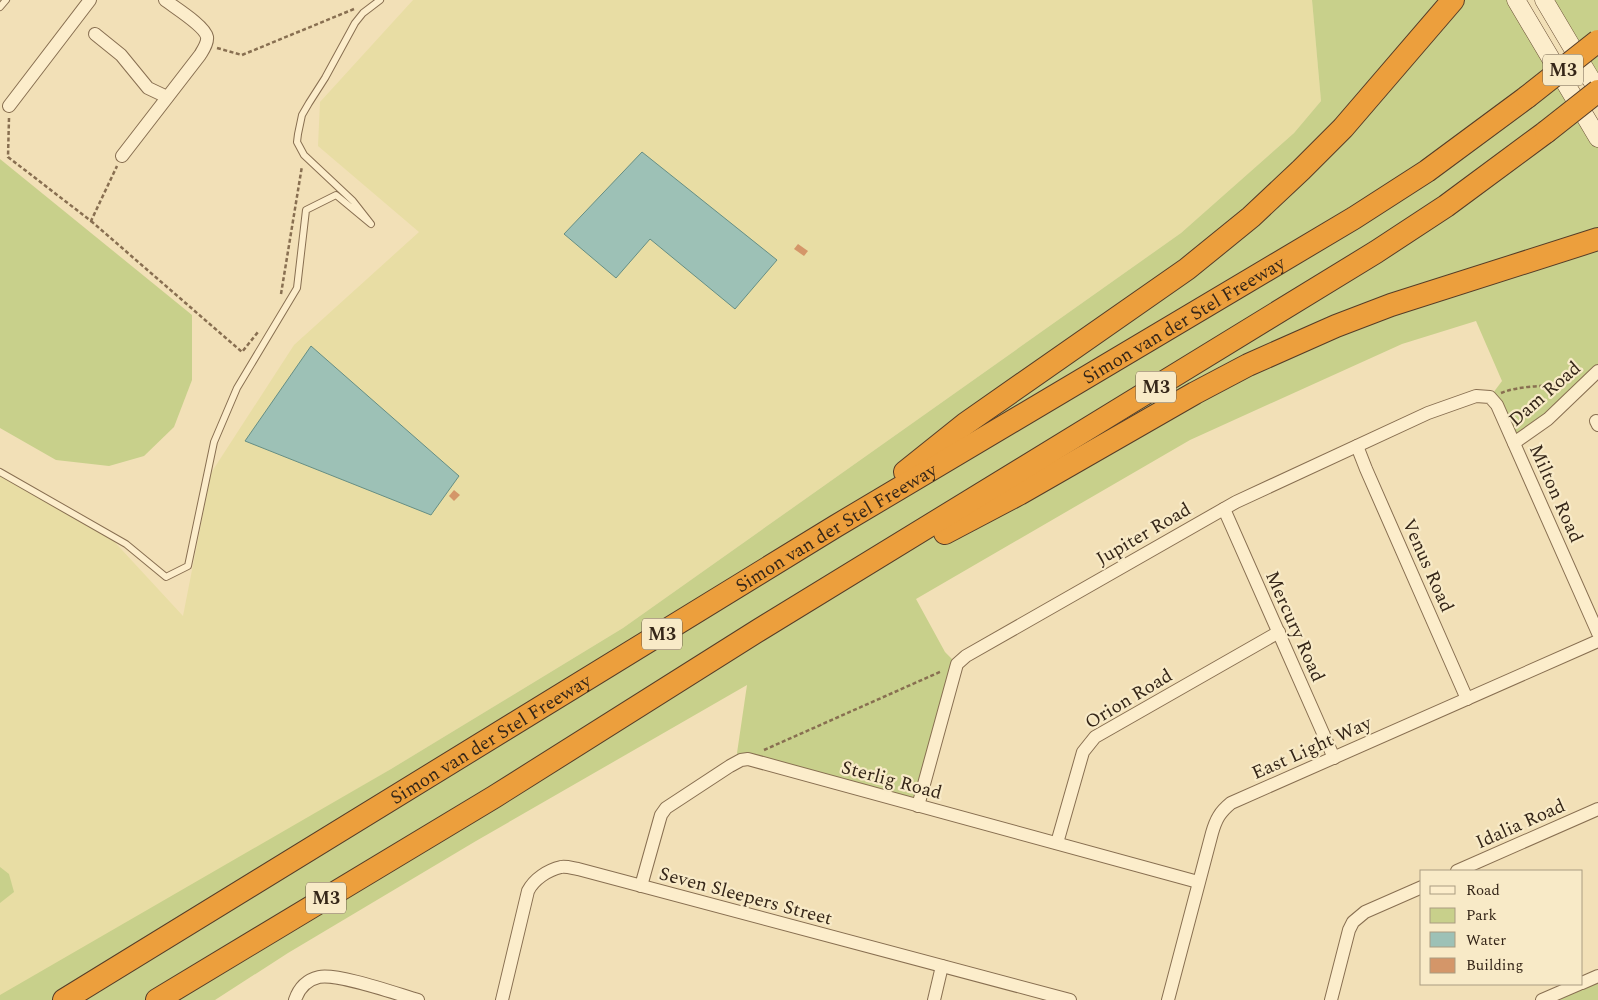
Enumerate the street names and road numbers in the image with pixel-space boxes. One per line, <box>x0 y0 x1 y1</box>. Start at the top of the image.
road number: M3 <box>1543 54 1583 86</box>
street label: Simon van der Stel Freeway <box>1077 249 1292 392</box>
street label: Dam Road <box>1502 354 1588 434</box>
road number: M3 <box>1136 372 1176 402</box>
street label: Milton Road <box>1521 440 1590 548</box>
street label: Simon van der Stel Freeway <box>730 456 943 601</box>
street label: Jupiter Road <box>1091 495 1197 573</box>
street label: Venus Road <box>1394 514 1461 617</box>
street label: Mercury Road <box>1257 566 1332 687</box>
road number: M3 <box>642 618 682 650</box>
street label: Orion Road <box>1079 662 1178 737</box>
street label: Simon van der Stel Freeway <box>385 666 598 812</box>
street label: East Light Way <box>1247 709 1377 788</box>
street label: Sterlig Road <box>838 753 945 808</box>
street label: Idalia Road <box>1471 792 1570 857</box>
street label: Seven Sleepers Street <box>656 859 836 934</box>
road number: M3 <box>306 882 346 914</box>

